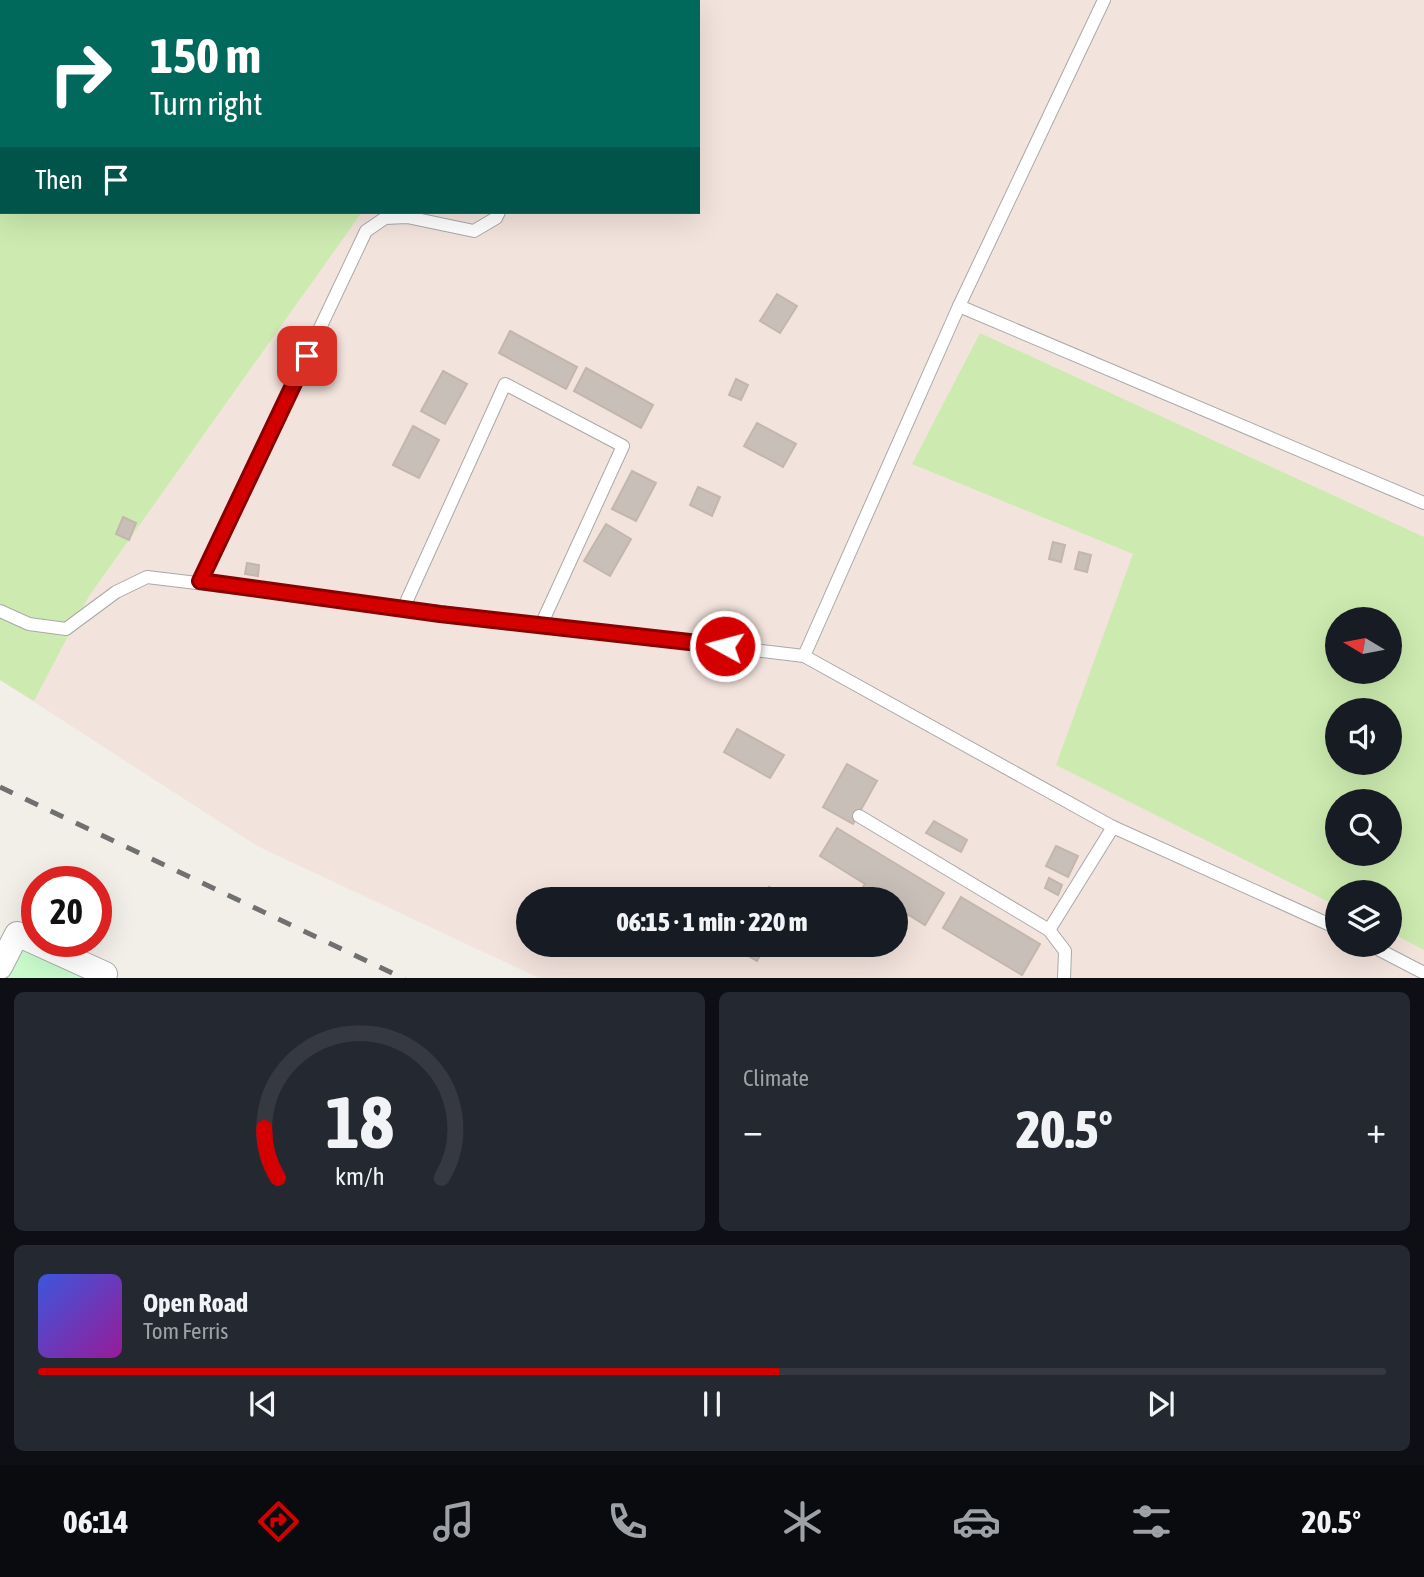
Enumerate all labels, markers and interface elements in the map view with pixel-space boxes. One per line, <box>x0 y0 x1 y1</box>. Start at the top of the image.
text: 150 m <box>150 27 261 83</box>
icon: right <box>35 28 126 119</box>
text: Turn right <box>150 85 263 122</box>
icon: arrive <box>97 161 135 199</box>
text: Then <box>35 165 83 195</box>
pin <box>277 326 337 386</box>
icon: arrive <box>288 337 326 375</box>
north arrow <box>1325 607 1402 684</box>
map controls <box>1325 607 1402 957</box>
position arrow <box>688 609 762 683</box>
button: sound <box>1325 698 1402 775</box>
button: search <box>1325 789 1402 866</box>
speed limit sign: 20 <box>21 866 112 957</box>
button: layers <box>1325 880 1402 957</box>
text: 06:15 · 1 min · 220 m <box>617 907 807 937</box>
text: Climate <box>743 1065 809 1091</box>
text: 18 <box>325 1080 394 1163</box>
text: 20.5° <box>1016 1099 1113 1159</box>
text: − <box>743 1108 763 1151</box>
text: + <box>1366 1108 1386 1151</box>
text: km/h <box>335 1161 384 1189</box>
text: Open Road <box>143 1288 248 1318</box>
text: Tom Ferris <box>143 1318 228 1344</box>
icon: previous <box>244 1385 282 1423</box>
icon: pause <box>693 1385 731 1423</box>
icon: next <box>1142 1385 1180 1423</box>
icon: directions <box>254 1497 303 1546</box>
icon: music <box>429 1497 478 1546</box>
icon: phone <box>603 1497 652 1546</box>
icon: climate <box>778 1497 827 1546</box>
icon: car <box>952 1497 1001 1546</box>
icon: filters <box>1127 1497 1176 1546</box>
text: 06:14 <box>63 1503 129 1540</box>
text: 20.5° <box>1301 1503 1361 1540</box>

